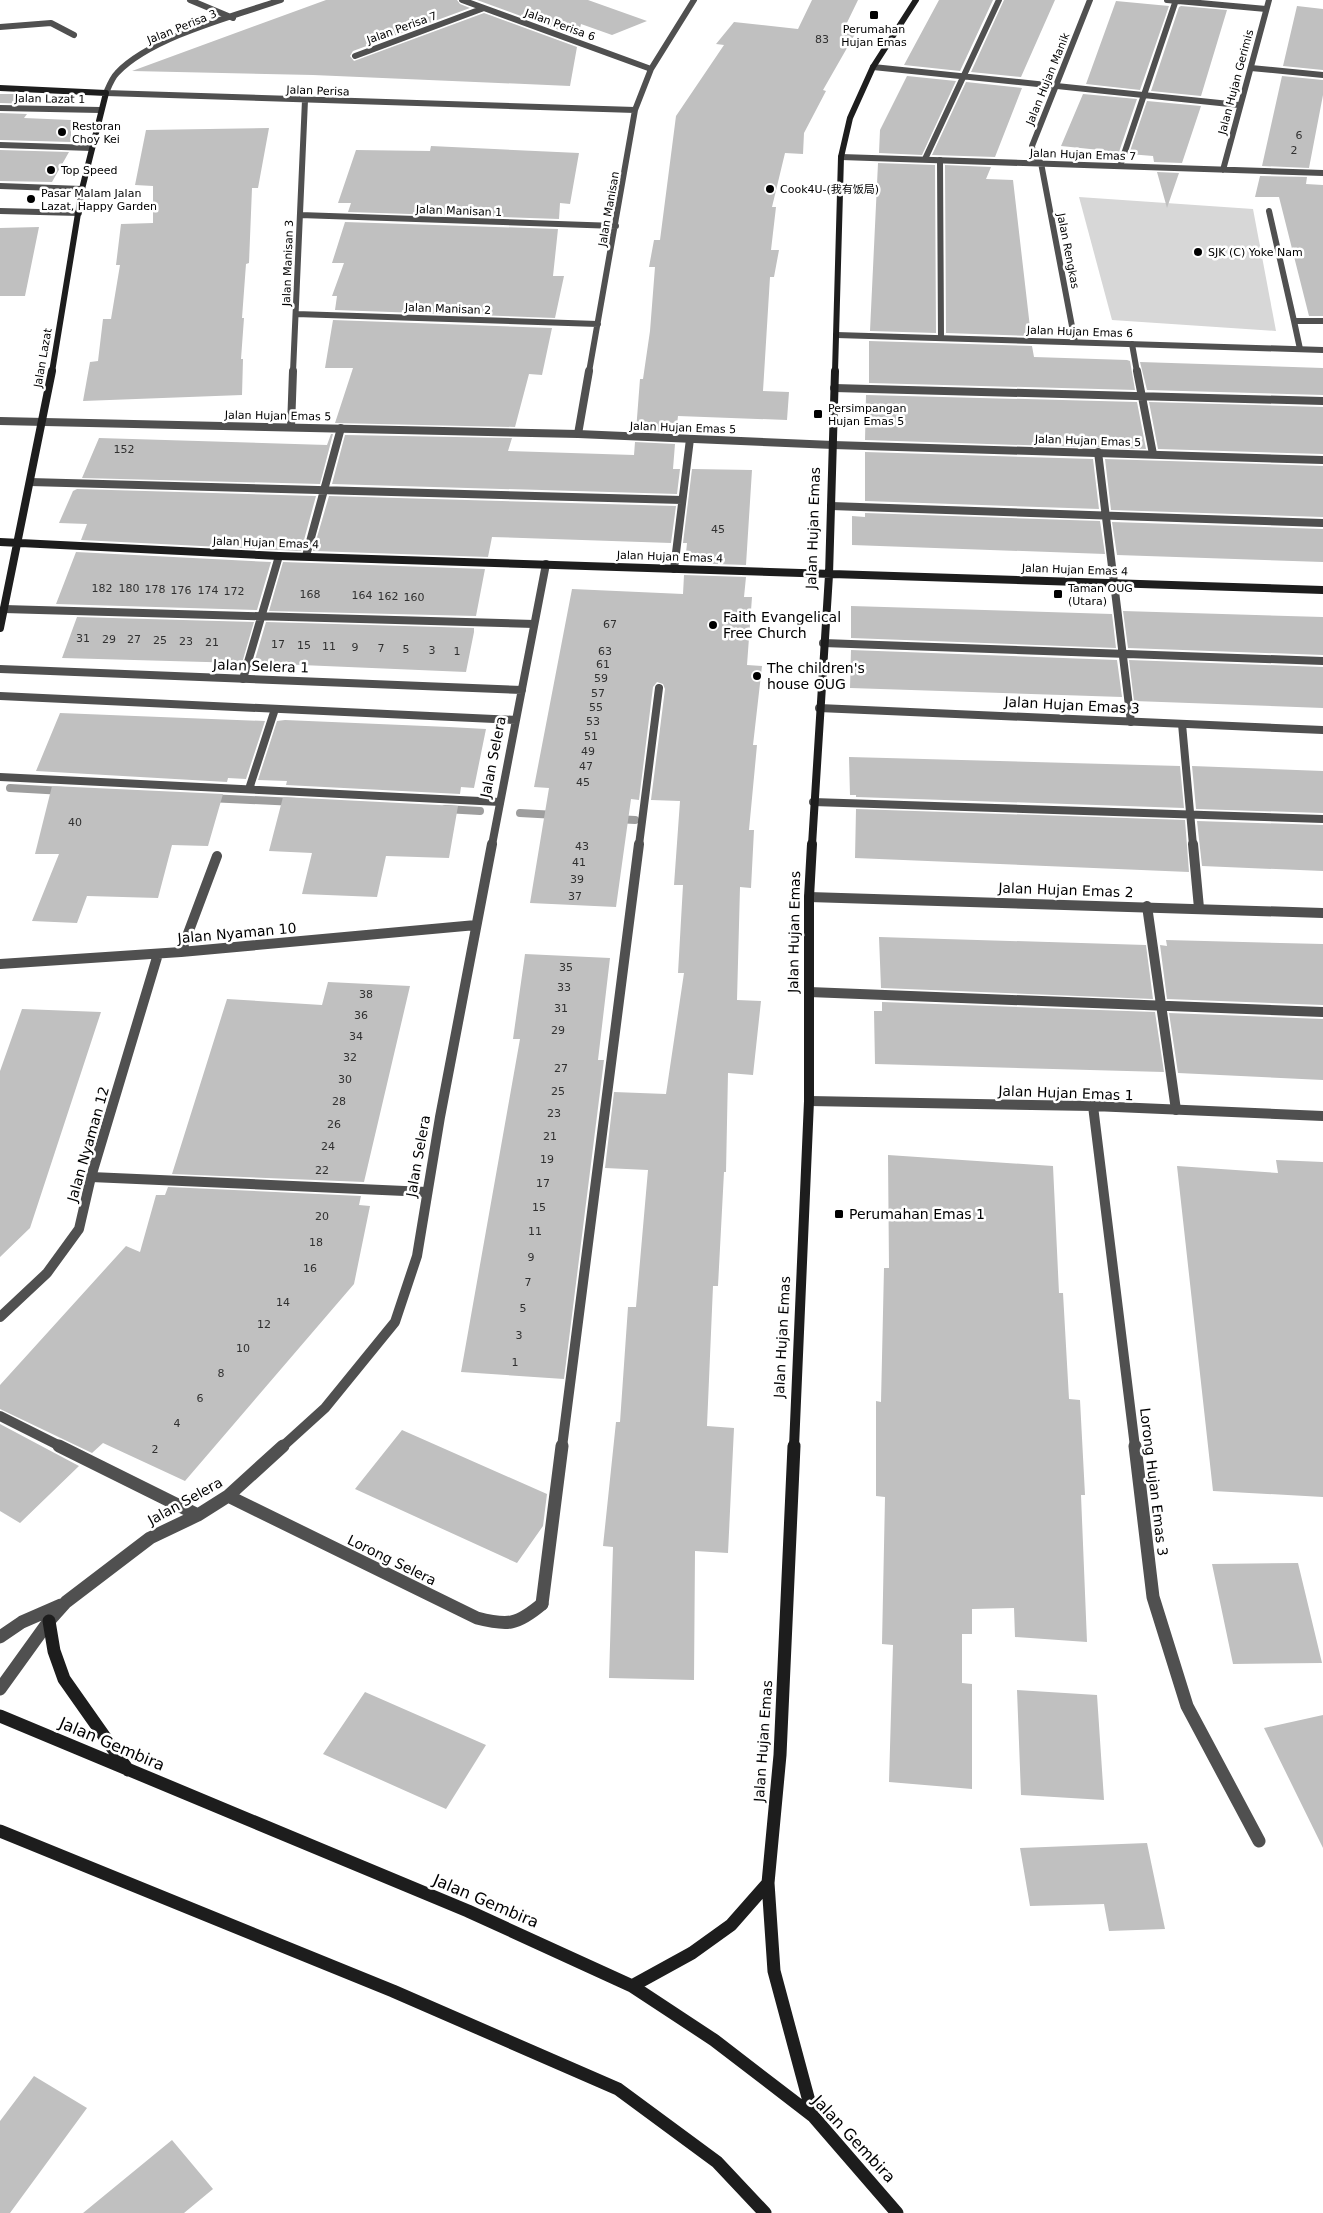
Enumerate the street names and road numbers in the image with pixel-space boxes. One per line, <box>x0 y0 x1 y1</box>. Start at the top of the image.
street label: Jalan Perisa 6 <box>522 6 597 44</box>
street label: Jalan Perisa 3 <box>144 7 219 47</box>
street label: Jalan Perisa 7 <box>364 9 439 47</box>
street label: Jalan Hujan Gerimis <box>1215 28 1256 137</box>
street label: Jalan Hujan Manik <box>1023 30 1073 128</box>
street label: Jalan Perisa <box>285 83 350 99</box>
street label: Jalan Lazat 1 <box>14 92 85 106</box>
street label: Jalan Hujan Emas 7 <box>1029 147 1136 163</box>
street label: Jalan Manisan <box>596 170 622 249</box>
street label: Jalan Manisan 1 <box>415 203 502 219</box>
street label: Jalan Rengkas <box>1054 211 1082 290</box>
street label: Jalan Manisan 3 <box>280 220 296 307</box>
street label: Jalan Manisan 2 <box>404 301 491 317</box>
street label: Jalan Hujan Emas 6 <box>1026 324 1133 340</box>
street label: Jalan Lazat <box>31 327 55 390</box>
street label: Jalan Hujan Emas 5 <box>224 409 331 423</box>
street label: Jalan Hujan Emas 5 <box>629 420 736 436</box>
street label: Jalan Hujan Emas 5 <box>1034 433 1141 449</box>
street label: Jalan Hujan Emas <box>803 467 823 590</box>
street label: Jalan Hujan Emas 4 <box>212 535 319 551</box>
street label: Jalan Hujan Emas 4 <box>616 549 723 565</box>
street label: Jalan Hujan Emas 4 <box>1021 562 1128 578</box>
street label: Jalan Selera 1 <box>212 656 309 676</box>
street label: Jalan Hujan Emas 3 <box>1003 693 1140 717</box>
street label: Jalan Selera <box>477 715 509 800</box>
street label: Jalan Hujan Emas <box>785 871 803 994</box>
street label: Jalan Hujan Emas 2 <box>997 880 1134 900</box>
street label: Jalan Nyaman 10 <box>176 920 297 946</box>
street label: Jalan Hujan Emas 1 <box>997 1083 1134 1103</box>
street label: Jalan Nyaman 12 <box>64 1085 112 1204</box>
street label: Jalan Selera <box>403 1114 433 1199</box>
street label: Jalan Hujan Emas <box>771 1276 793 1399</box>
street label: Lorong Hujan Emas 3 <box>1137 1407 1171 1557</box>
street label: Jalan Selera <box>144 1474 225 1529</box>
street label: Lorong Selera <box>345 1532 439 1588</box>
street label: Jalan Hujan Emas <box>751 1680 775 1803</box>
street label: Jalan Gembira <box>55 1713 168 1775</box>
street label: Jalan Gembira <box>429 1870 542 1932</box>
street label: Jalan Gembira <box>808 2091 899 2187</box>

